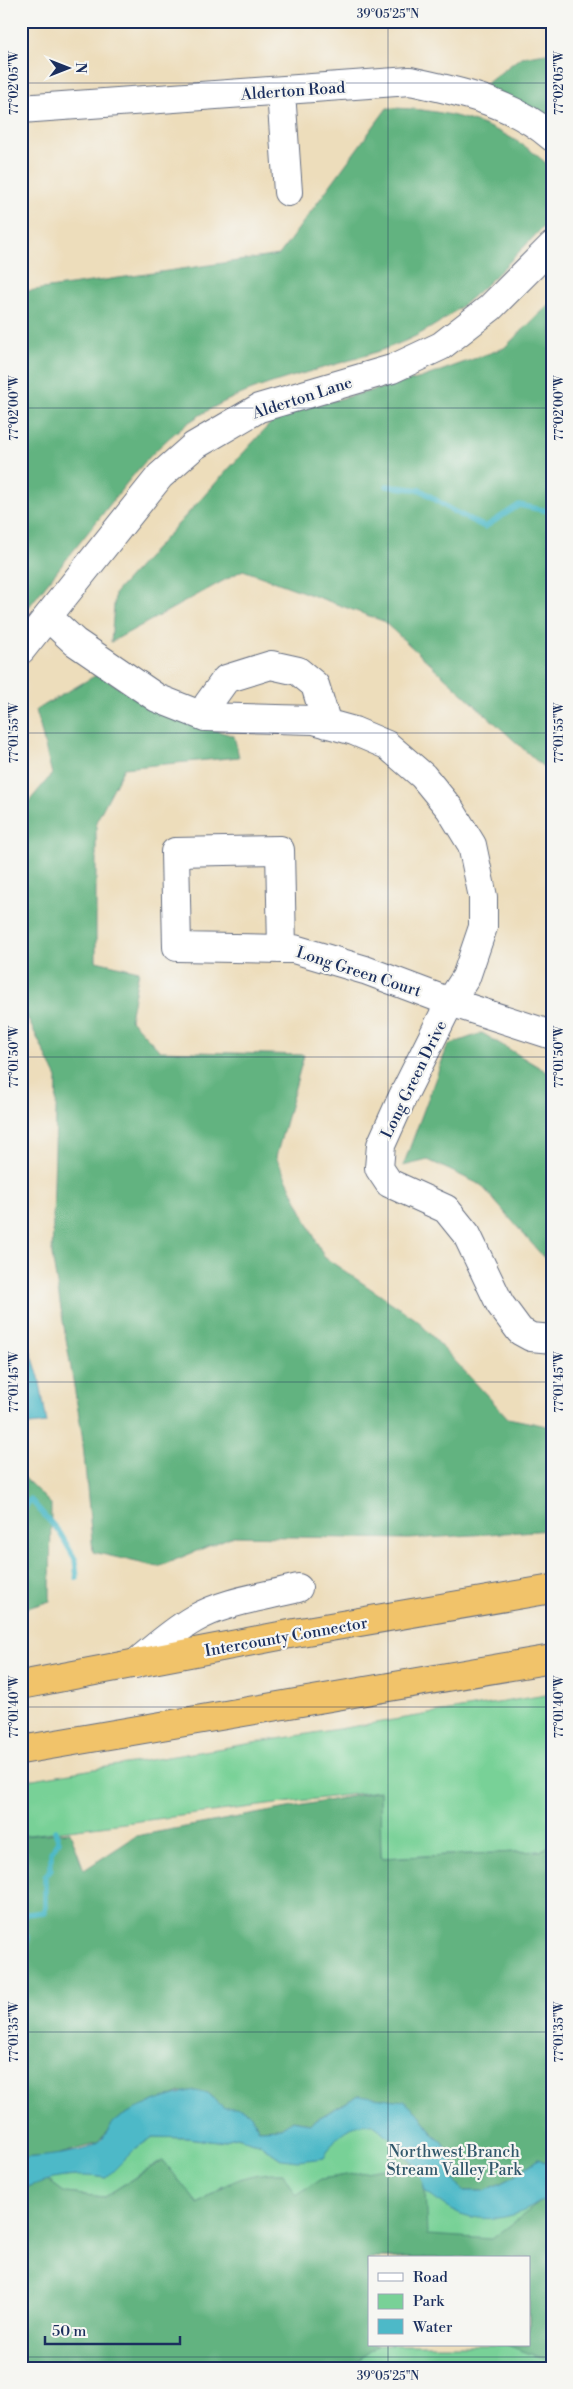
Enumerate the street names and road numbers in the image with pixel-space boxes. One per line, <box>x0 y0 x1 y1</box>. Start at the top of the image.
street label: Alderton Road <box>239 77 346 105</box>
street label: Alderton Lane <box>249 372 355 424</box>
street label: Long Green Court <box>294 942 424 1002</box>
street label: Long Green Drive <box>377 1017 451 1142</box>
street label: Intercounty Connector <box>203 1613 369 1661</box>

